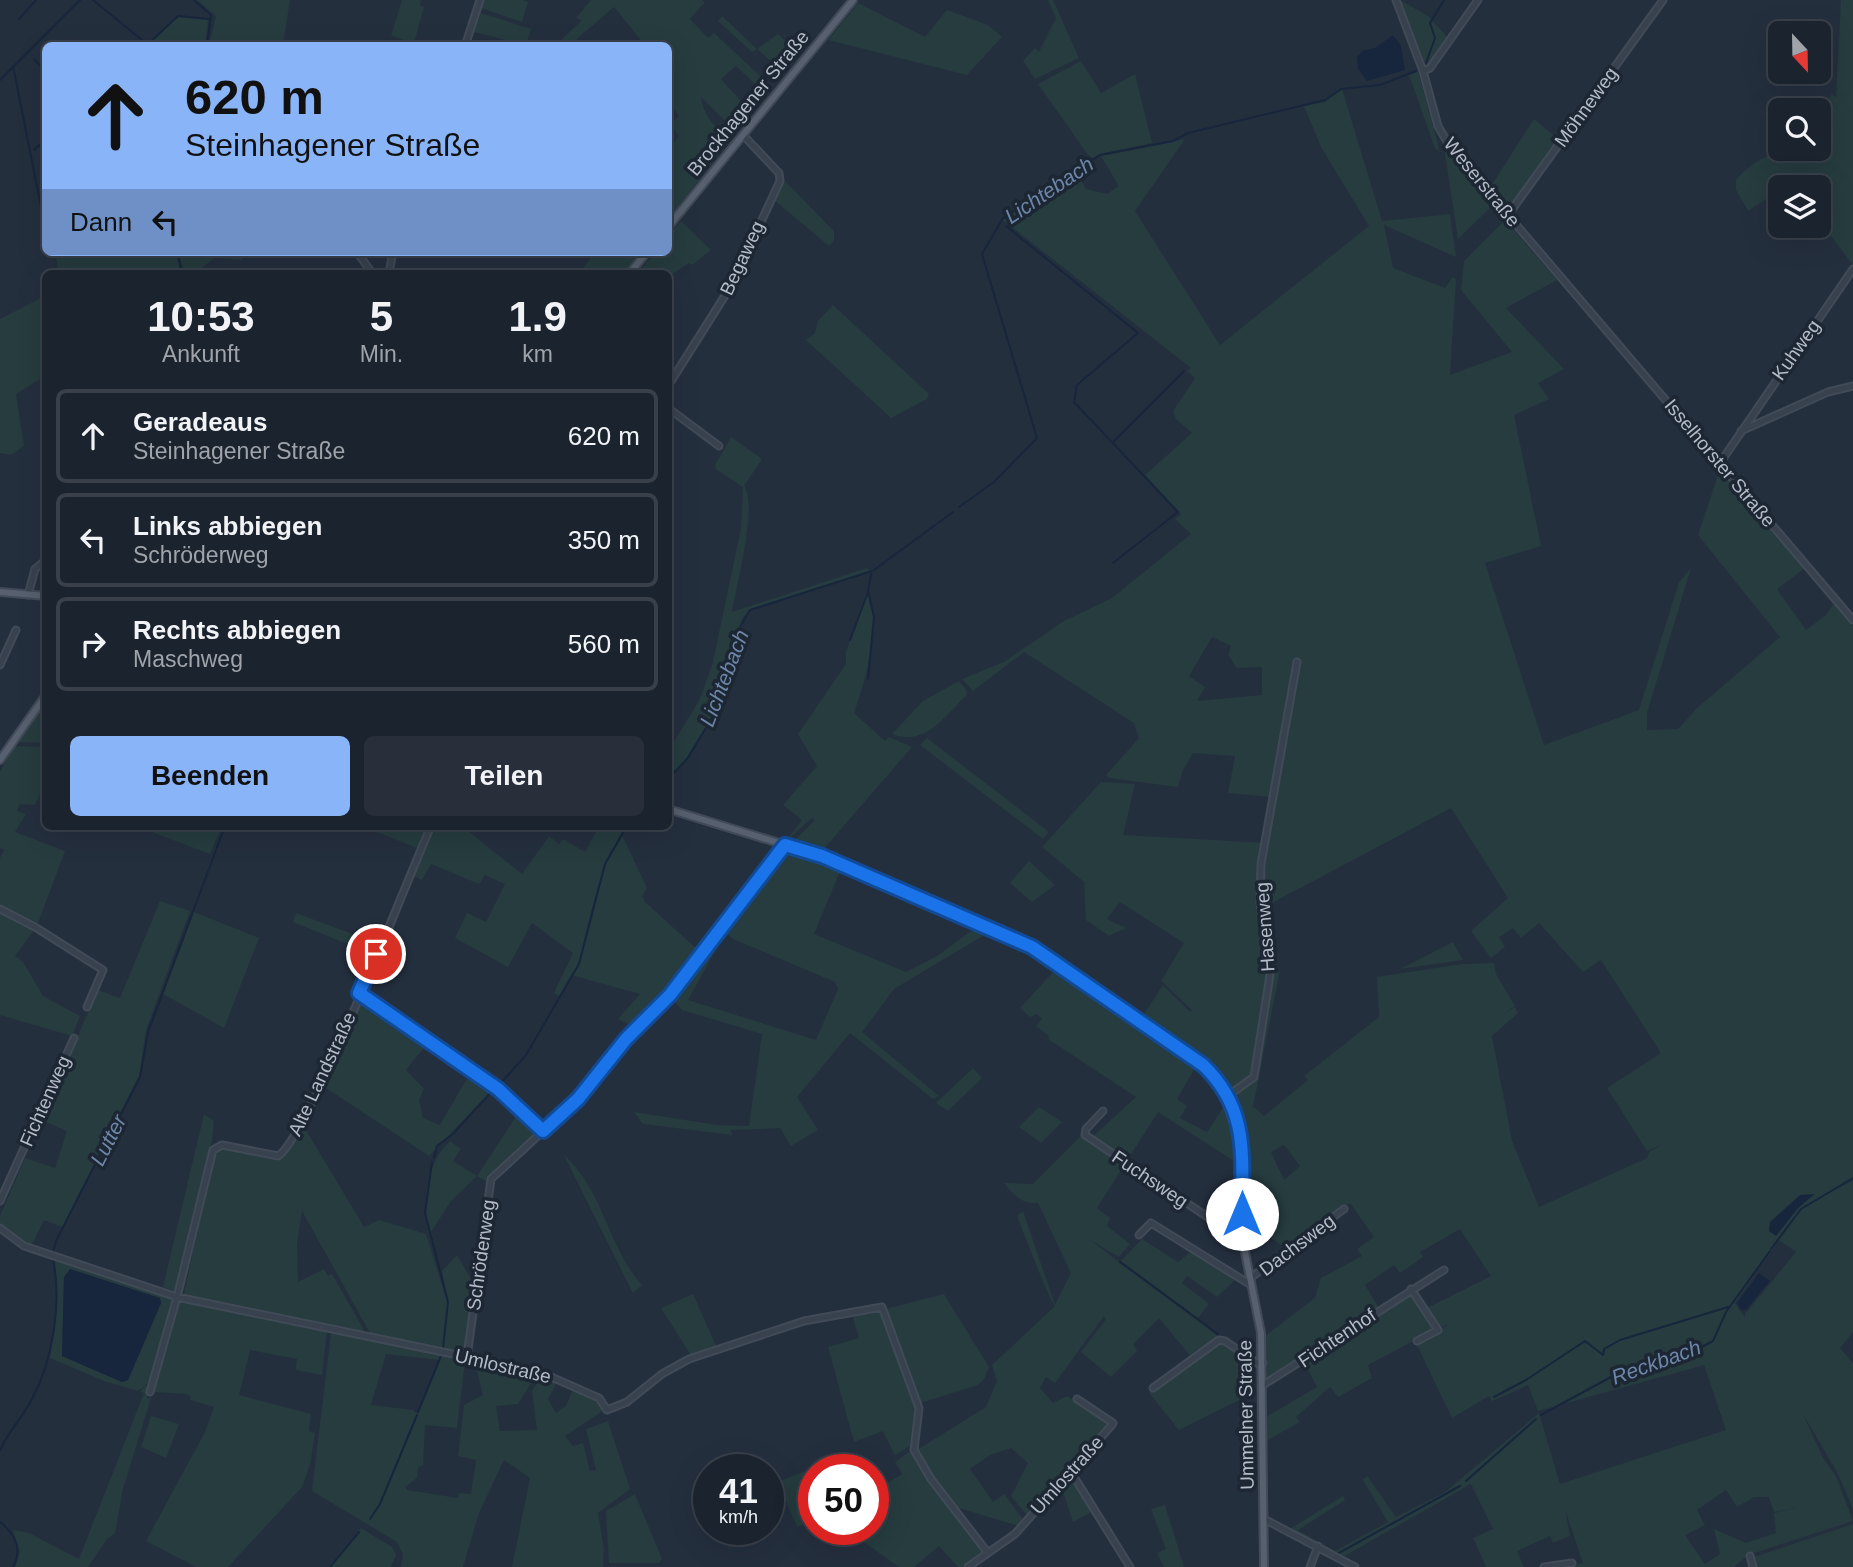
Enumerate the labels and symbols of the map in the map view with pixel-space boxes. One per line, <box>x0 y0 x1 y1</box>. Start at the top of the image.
north arrow <box>1768 21 1830 84</box>
street label: Brockhagener Straße <box>683 26 813 180</box>
street label: Möhneweg <box>1550 63 1622 151</box>
street label: Weserstraße <box>1440 133 1524 231</box>
water label: Lichtebach <box>1000 152 1098 228</box>
street label: Begaweg <box>716 218 768 298</box>
street label: Kuhweg <box>1768 316 1824 384</box>
street label: Isselhorster Straße <box>1660 395 1780 531</box>
water label: Lichtebach <box>695 626 753 730</box>
street label: Hasenweg <box>1251 881 1279 973</box>
pin <box>346 924 406 984</box>
street label: Alte Landstraße <box>284 1009 360 1139</box>
street label: Fichtenweg <box>16 1052 74 1150</box>
water label: Lutter <box>86 1110 131 1169</box>
street label: Fuchsweg <box>1108 1146 1192 1212</box>
position arrow <box>1205 1177 1279 1251</box>
street label: Schröderweg <box>463 1198 499 1312</box>
street label: Dachsweg <box>1255 1210 1339 1280</box>
street label: Fichtenhof <box>1294 1304 1380 1372</box>
water label: Reckbach <box>1608 1335 1704 1389</box>
street label: Ummelner Straße <box>1234 1340 1258 1490</box>
street label: Umlostraße <box>453 1345 553 1387</box>
street label: Umlostraße <box>1026 1431 1108 1519</box>
speed limit sign: 50 <box>798 1454 889 1545</box>

